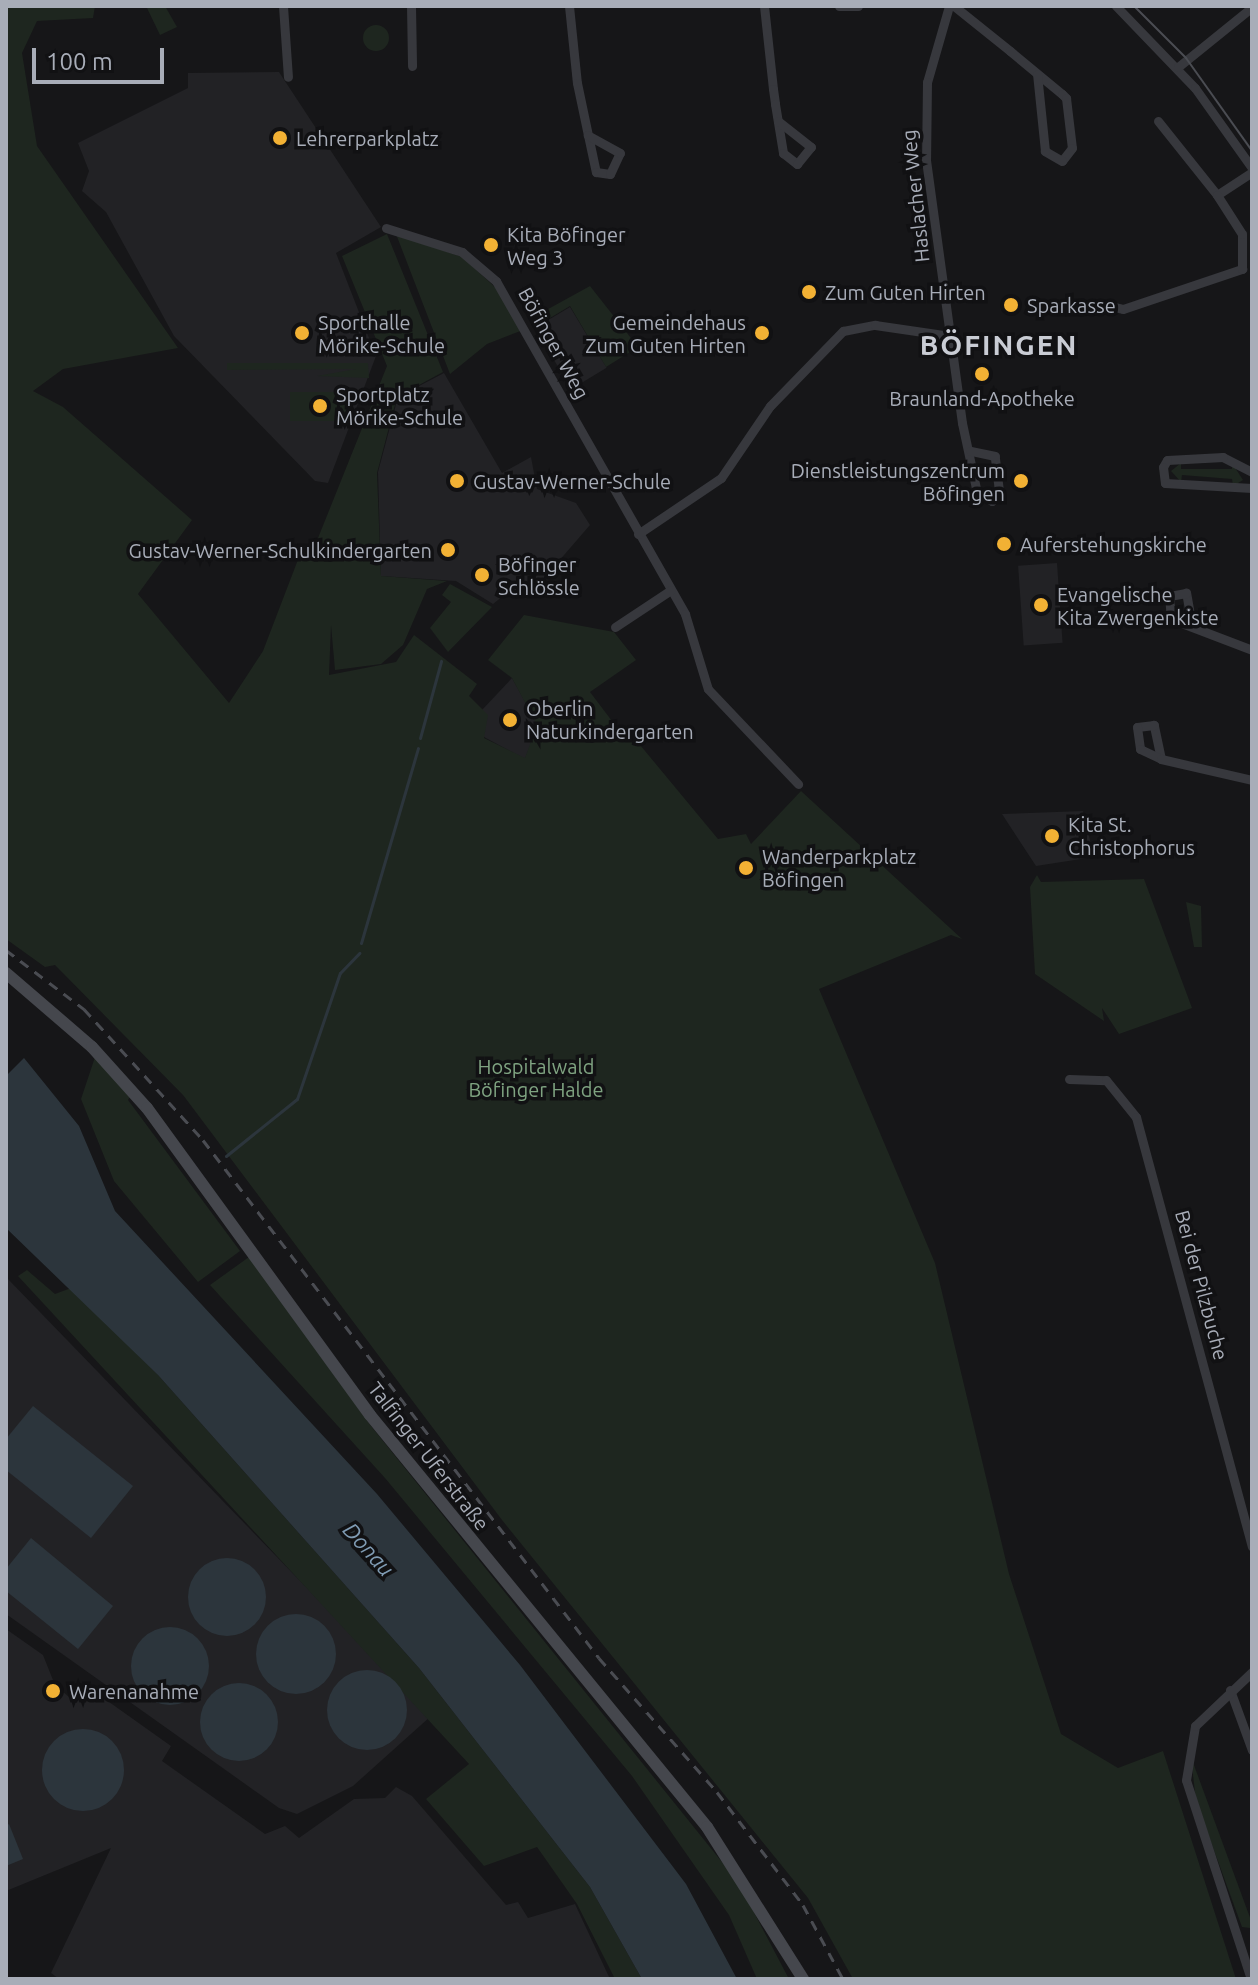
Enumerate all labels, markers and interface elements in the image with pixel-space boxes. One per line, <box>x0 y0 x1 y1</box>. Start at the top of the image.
scale bar <box>36 32 168 82</box>
text: 100 m <box>46 48 113 75</box>
place label: Lehrerparkplatz <box>296 126 439 150</box>
marker: Lehrerparkplatz <box>271 129 289 147</box>
street label: Haslacher Weg <box>896 129 934 263</box>
place label: Kita Böfinger Weg 3 <box>507 222 626 269</box>
marker: Kita Böfinger Weg 3 <box>482 236 500 254</box>
place label: Zum Guten Hirten <box>825 280 986 304</box>
street label: Böfinger Weg <box>514 283 594 403</box>
marker: Zum Guten Hirten <box>800 283 818 301</box>
place label: Sparkasse <box>1027 293 1116 317</box>
marker: Sparkasse <box>1002 296 1020 314</box>
place label: Sporthalle Mörike-Schule <box>318 310 445 357</box>
place label: Gemeindehaus Zum Guten Hirten <box>585 310 746 357</box>
marker: Sporthalle Mörike-Schule <box>293 324 311 342</box>
marker: Gemeindehaus Zum Guten Hirten <box>753 324 771 342</box>
district label: BÖFINGEN <box>920 328 1078 362</box>
marker: Braunland-Apotheke <box>973 365 991 383</box>
place label: Sportplatz Mörike-Schule <box>336 382 463 429</box>
place label: Braunland-Apotheke <box>889 386 1075 410</box>
marker: Sportplatz Mörike-Schule <box>311 397 329 415</box>
place label: Dienstleistungszentrum Böfingen <box>791 458 1005 505</box>
place label: Gustav-Werner-Schule <box>473 469 671 493</box>
marker: Gustav-Werner-Schule <box>448 472 466 490</box>
marker: Dienstleistungszentrum Böfingen <box>1012 472 1030 490</box>
place label: Auferstehungskirche <box>1020 532 1207 556</box>
marker: Auferstehungskirche <box>995 535 1013 553</box>
place label: Gustav-Werner-Schulkindergarten <box>129 538 432 562</box>
marker: Gustav-Werner-Schulkindergarten <box>439 541 457 559</box>
place label: Böfinger Schlössle <box>498 552 580 599</box>
marker: Böfinger Schlössle <box>473 566 491 584</box>
place label: Evangelische Kita Zwergenkiste <box>1057 582 1219 629</box>
marker: Evangelische Kita Zwergenkiste <box>1032 596 1050 614</box>
place label: Oberlin Naturkindergarten <box>526 696 694 743</box>
marker: Oberlin Naturkindergarten <box>501 711 519 729</box>
place label: Kita St. Christophorus <box>1068 812 1195 859</box>
marker: Kita St. Christophorus <box>1043 827 1061 845</box>
place label: Wanderparkplatz Böfingen <box>762 844 916 891</box>
marker: Wanderparkplatz Böfingen <box>737 859 755 877</box>
park label: Hospitalwald Böfinger Halde <box>468 1054 604 1101</box>
street label: Bei der Pilzbuche <box>1170 1207 1234 1363</box>
street label: Talfinger Uferstraße <box>364 1377 494 1535</box>
water label: Donau <box>338 1517 400 1581</box>
place label: Warenanahme <box>69 1679 199 1703</box>
marker: Warenanahme <box>44 1682 62 1700</box>

